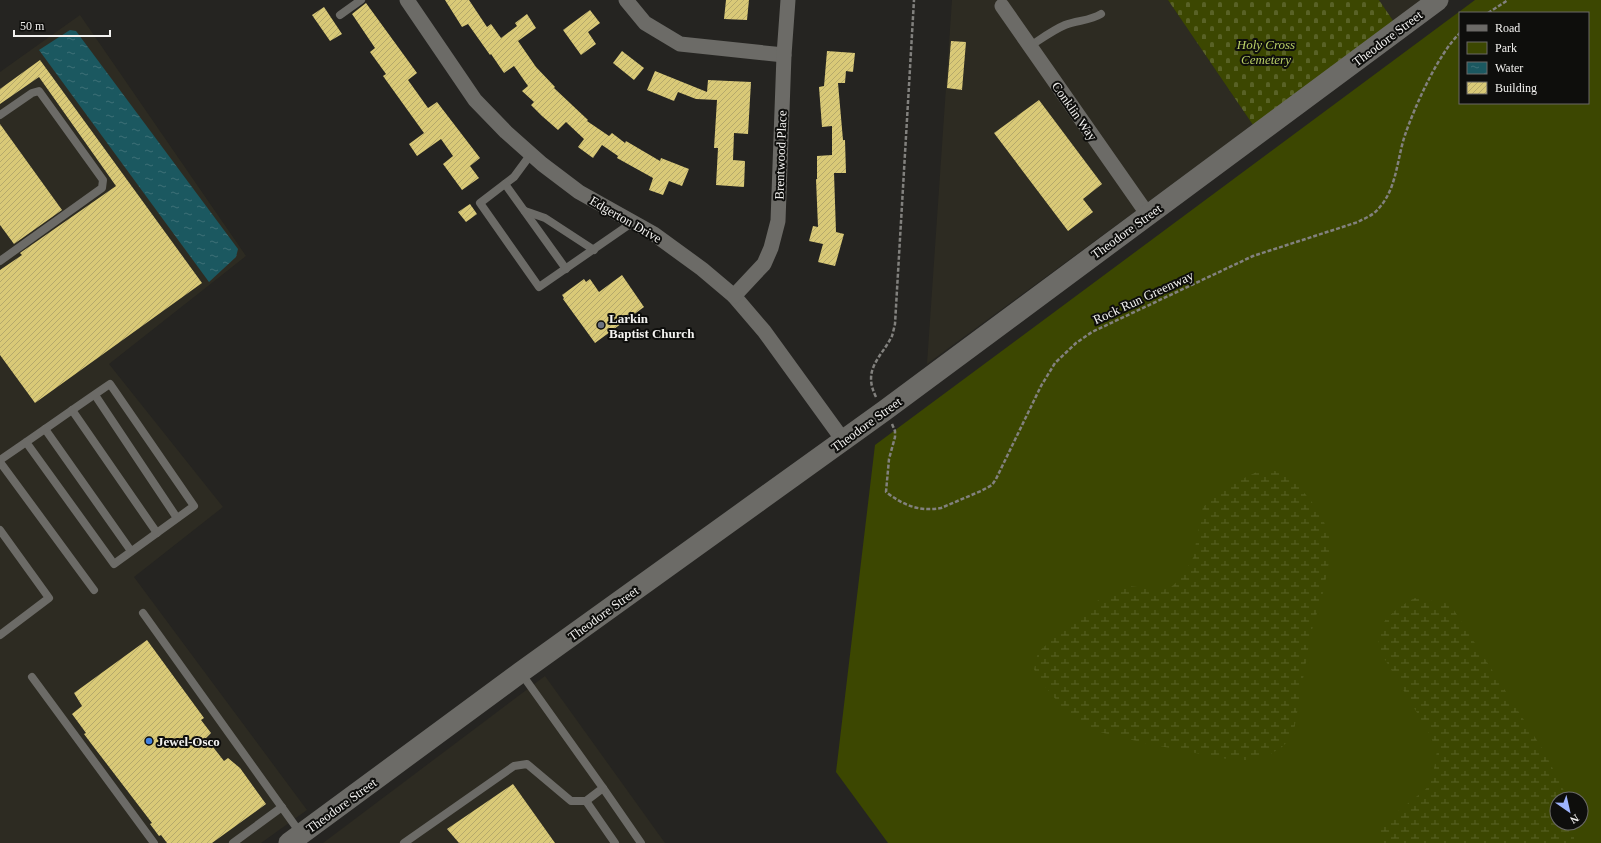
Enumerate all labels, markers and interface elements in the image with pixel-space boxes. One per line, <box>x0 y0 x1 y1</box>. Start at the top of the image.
street label: Theodore Street <box>1349 7 1425 69</box>
scale bar <box>14 12 110 38</box>
legend <box>1459 12 1589 104</box>
text: 50 m <box>20 19 45 33</box>
text: Road <box>1495 21 1520 35</box>
park label: Holy Cross Cemetery <box>1236 37 1295 67</box>
text: Park <box>1495 41 1517 55</box>
text: Water <box>1495 61 1523 75</box>
street label: Conklin Way <box>1049 79 1101 144</box>
text: Building <box>1495 81 1537 95</box>
street label: Brentwood Place <box>771 110 790 200</box>
street label: Edgerton Drive <box>587 193 665 246</box>
street label: Theodore Street <box>1088 201 1165 262</box>
street label: Rock Run Greenway <box>1091 267 1196 327</box>
place label: Larkin Baptist Church <box>609 311 695 341</box>
marker: Larkin Baptist Church <box>596 320 606 330</box>
street label: Theodore Street <box>828 394 905 455</box>
street label: Theodore Street <box>565 583 642 644</box>
place label: Jewel-Osco <box>157 734 220 749</box>
marker: Jewel-Osco <box>144 736 154 746</box>
street label: Theodore Street <box>303 775 380 836</box>
north arrow <box>1549 791 1589 831</box>
text: N <box>1568 812 1581 827</box>

